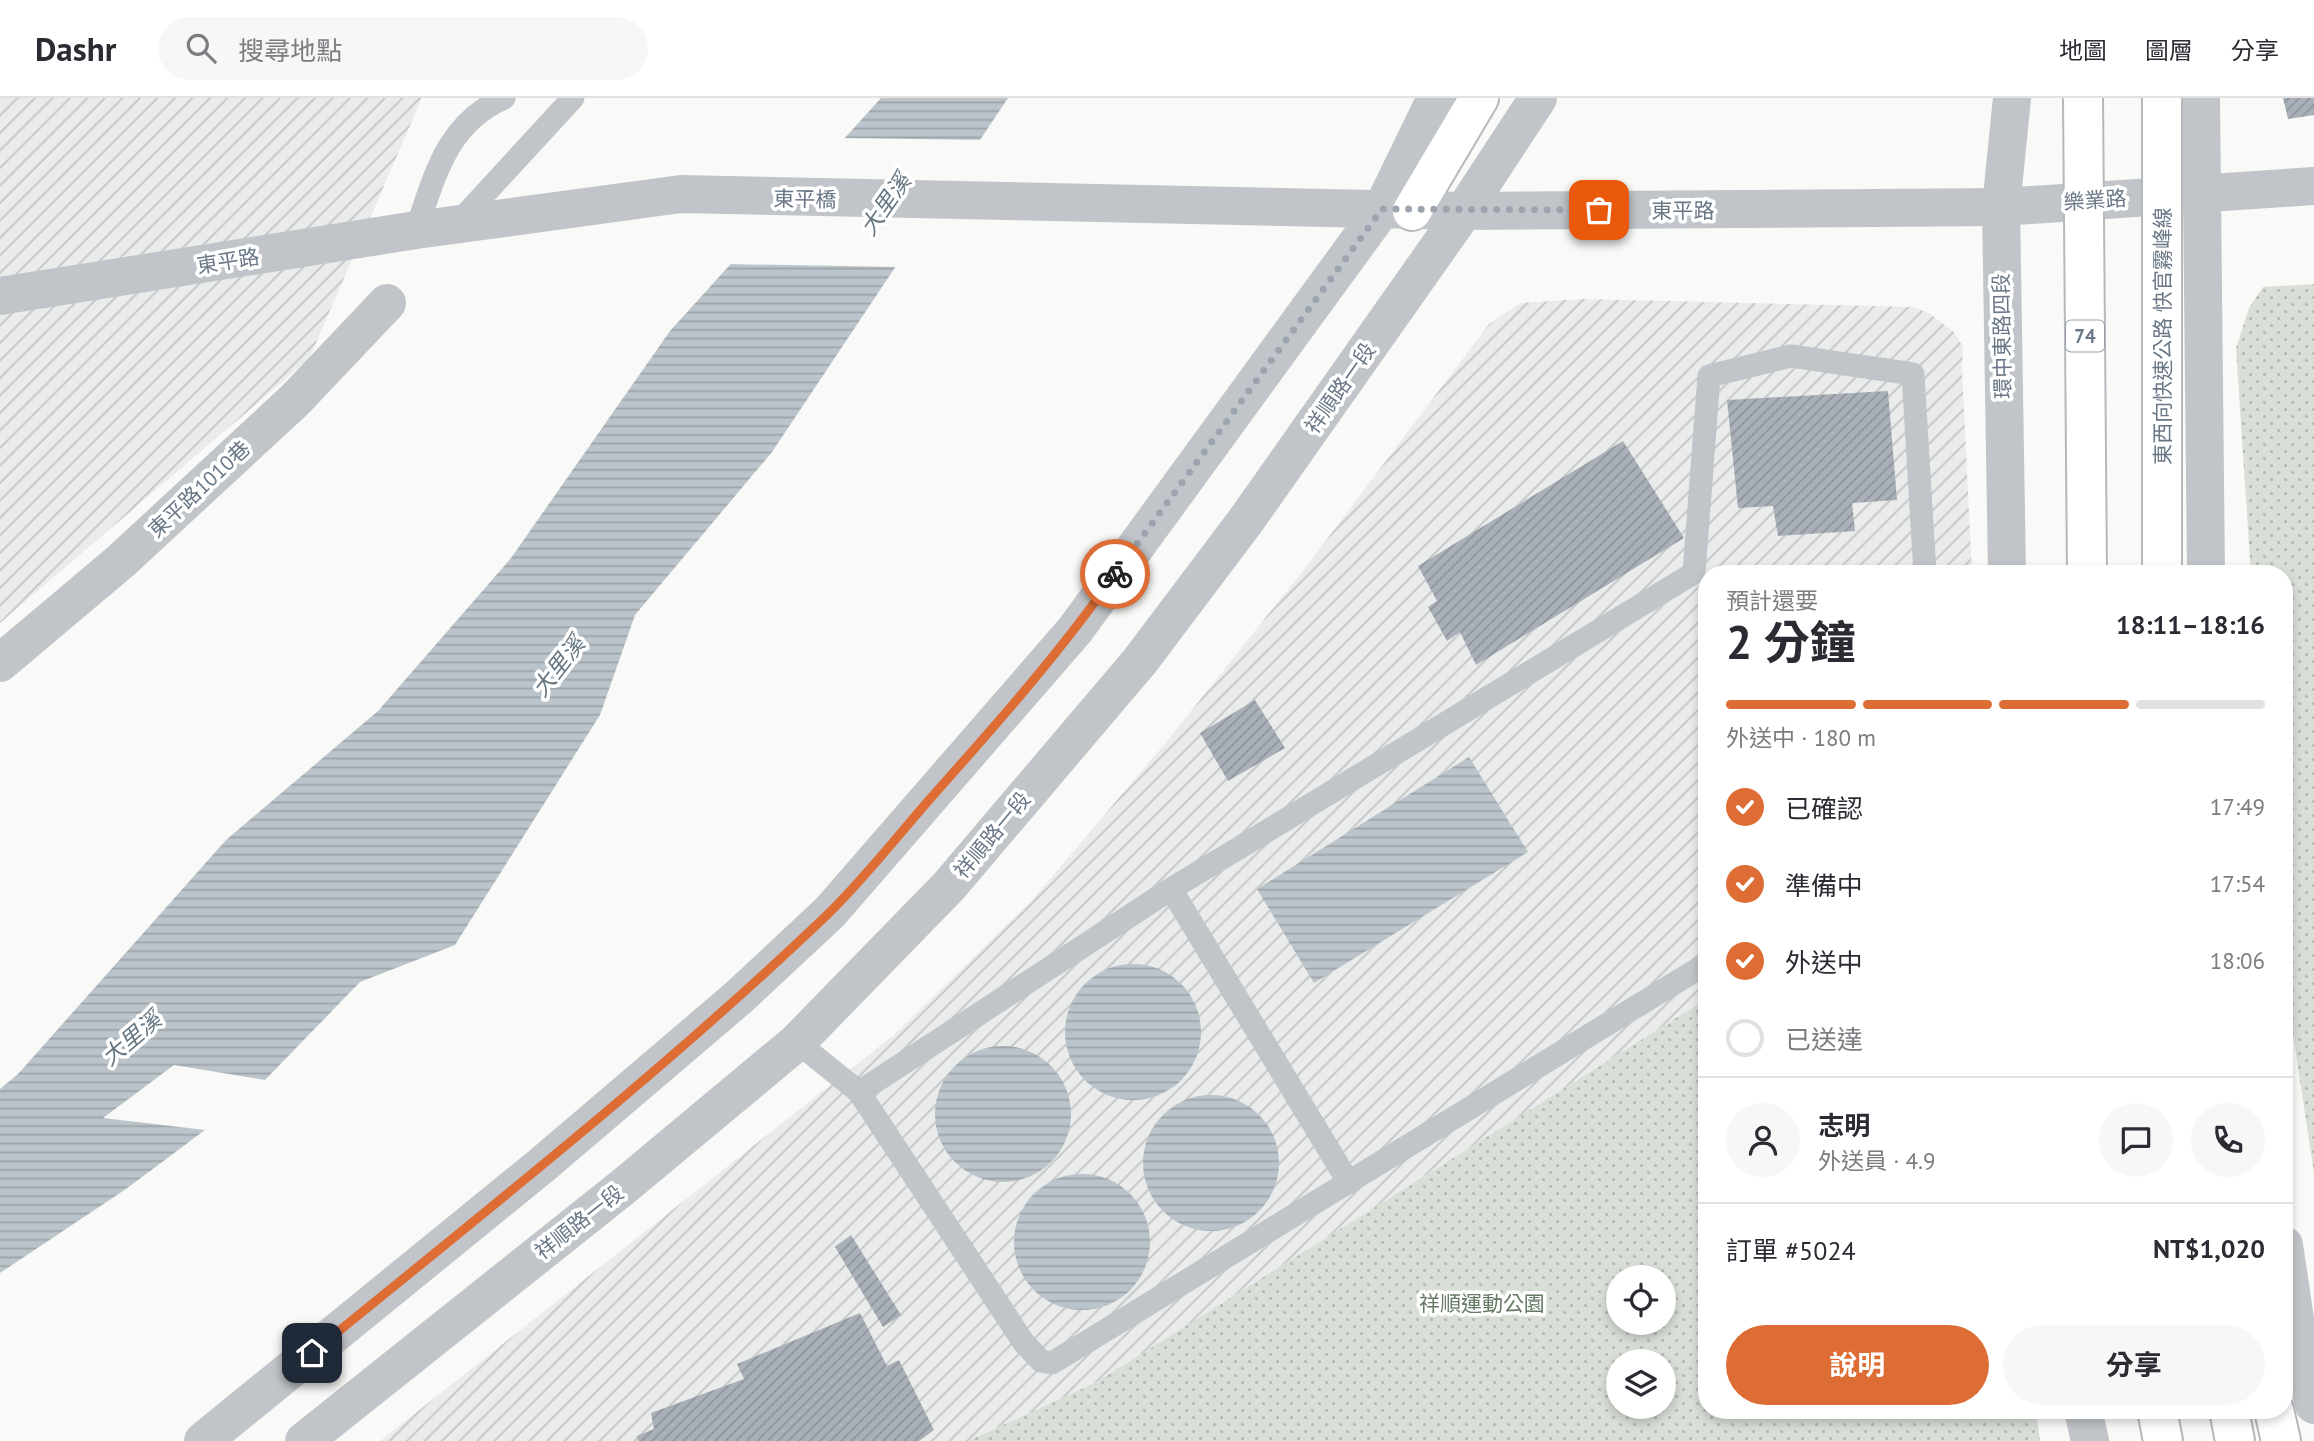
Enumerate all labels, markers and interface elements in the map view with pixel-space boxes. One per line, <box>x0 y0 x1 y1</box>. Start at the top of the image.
search box <box>158 17 648 80</box>
text: Dashr <box>35 27 116 70</box>
icon: search <box>182 29 220 67</box>
text: 搜尋地點 <box>238 34 342 67</box>
text: 地圖 <box>2059 35 2107 66</box>
text: 圖層 <box>2145 35 2193 66</box>
text: 分享 <box>2231 35 2279 66</box>
water label: 大里溪 <box>853 165 918 241</box>
pin <box>1569 180 1629 240</box>
street label: 樂業路 <box>2063 184 2127 216</box>
street label: 東平橋 <box>773 185 837 213</box>
icon: bag <box>1580 191 1618 229</box>
street label: 東平路 <box>1652 197 1715 224</box>
street label: 東西向快速公路 快官霧峰線 <box>2149 207 2176 465</box>
street label: 東平路 <box>195 243 261 279</box>
street label: 環中東路四段 <box>1987 273 2017 399</box>
road number: 74 <box>2066 320 2104 352</box>
street label: 祥順路一段 <box>1299 337 1381 439</box>
street label: 東平路1010巷 <box>142 435 256 543</box>
courier <box>1080 539 1150 609</box>
icon: bike <box>1096 555 1134 593</box>
text: 預計還要 <box>1726 586 1818 615</box>
text: 18:11–18:16 <box>2116 608 2265 641</box>
text: 2 分鐘 <box>1726 612 1856 672</box>
water label: 大里溪 <box>525 628 593 702</box>
text: 外送中 · 180 m <box>1726 723 1876 752</box>
street label: 祥順路一段 <box>948 786 1036 884</box>
icon: check <box>1726 788 1764 826</box>
text: 已確認 <box>1785 792 1863 825</box>
text: 17:49 <box>2210 792 2265 821</box>
icon: check <box>1726 865 1764 903</box>
text: 準備中 <box>1785 869 1863 902</box>
text: 17:54 <box>2210 869 2265 898</box>
icon: check <box>1726 942 1764 980</box>
text: 外送中 <box>1785 946 1863 979</box>
text: 18:06 <box>2210 946 2265 975</box>
water label: 大里溪 <box>95 1003 169 1071</box>
text: 已送達 <box>1785 1023 1863 1056</box>
button: person <box>1726 1103 1800 1177</box>
button: chat <box>2099 1103 2173 1177</box>
button: phone <box>2191 1103 2265 1177</box>
text: 志明 <box>1818 1109 1870 1142</box>
text: 外送員 · 4.9 <box>1818 1146 1935 1175</box>
street label: 祥順路一段 <box>529 1179 629 1265</box>
text: NT$1,020 <box>2153 1232 2265 1265</box>
text: 訂單 #5024 <box>1726 1234 1856 1267</box>
map controls <box>1606 1265 1676 1419</box>
button: locate <box>1606 1265 1676 1335</box>
park label: 祥順運動公園 <box>1419 1290 1545 1317</box>
pin <box>282 1323 342 1383</box>
button: 說明 <box>1726 1325 1989 1405</box>
button: 分享 <box>2003 1325 2265 1405</box>
icon: home <box>293 1334 331 1372</box>
button: layers <box>1606 1349 1676 1419</box>

